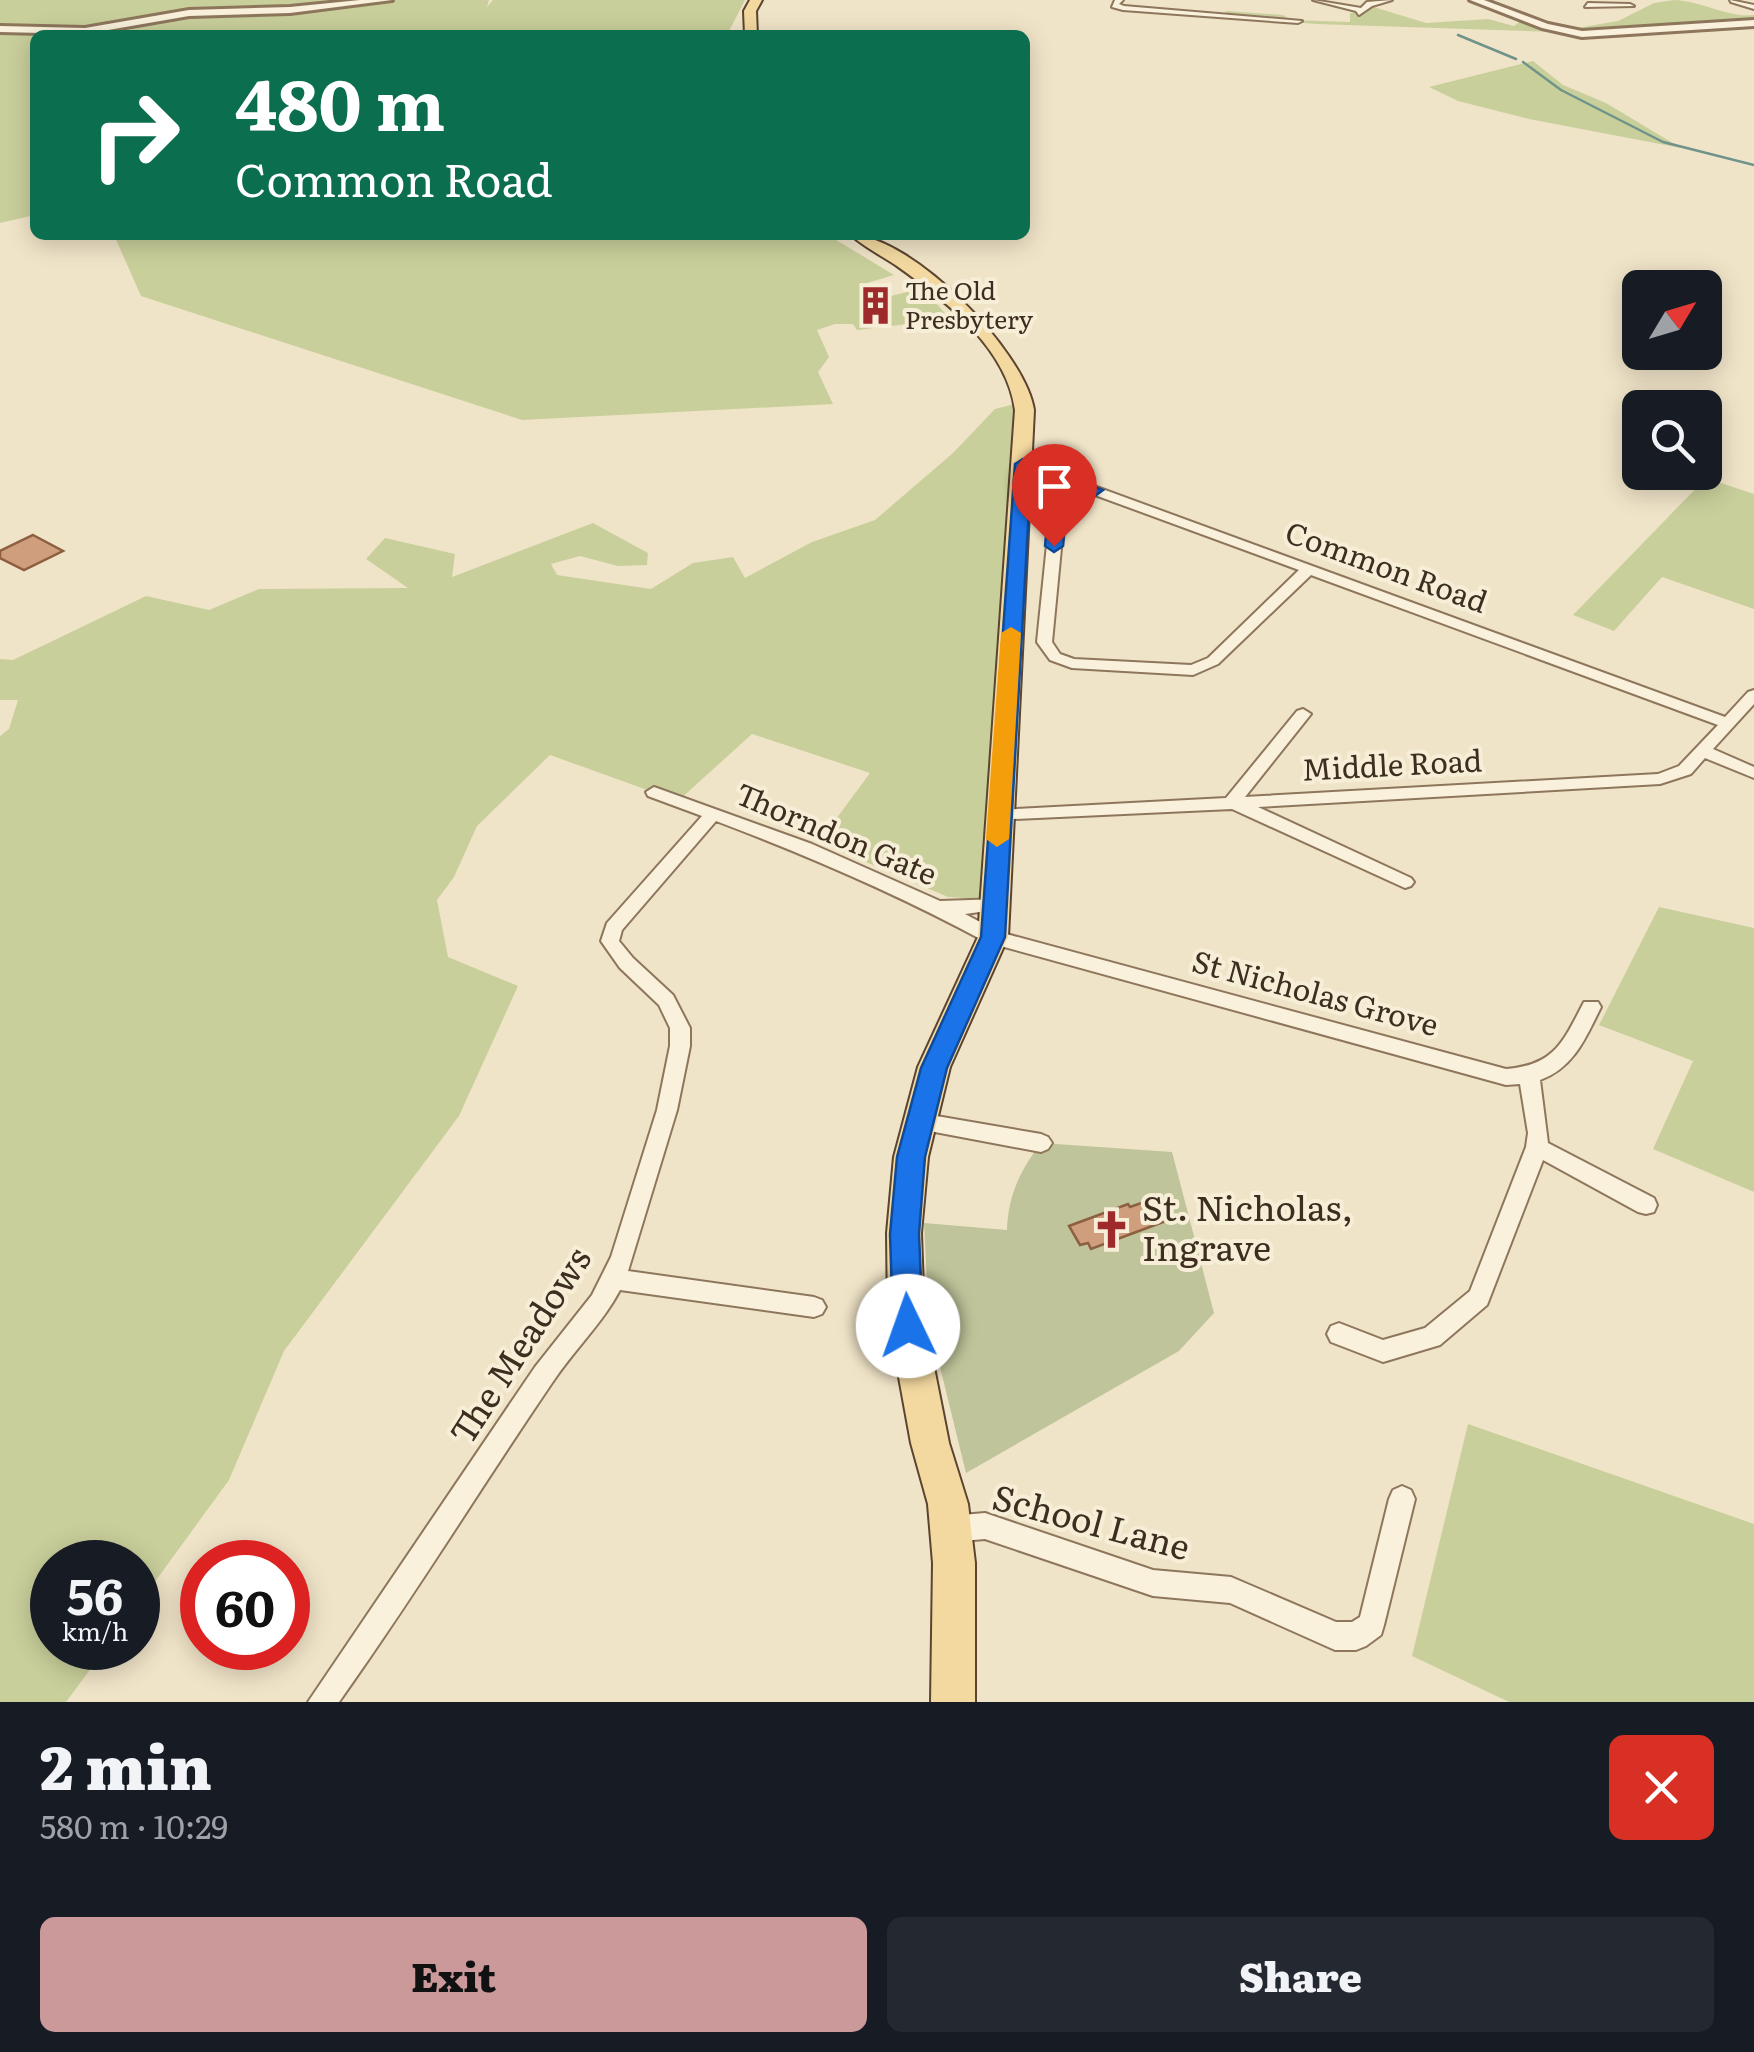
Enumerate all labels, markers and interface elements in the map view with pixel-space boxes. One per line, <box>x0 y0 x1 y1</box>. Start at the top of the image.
text: 480 m <box>235 49 445 153</box>
icon: right <box>70 70 200 200</box>
text: Common Road <box>235 144 553 211</box>
north arrow <box>1622 270 1722 370</box>
map controls <box>1622 270 1722 490</box>
place label: The Old Presbytery <box>905 271 1034 337</box>
building icon: The Old Presbytery <box>854 284 896 326</box>
button: search <box>1622 390 1722 490</box>
pin <box>1012 444 1097 547</box>
icon: arrive <box>1027 459 1082 514</box>
street label: Common Road <box>1280 508 1494 622</box>
street label: Middle Road <box>1301 736 1483 790</box>
street label: Thorndon Gate <box>730 770 945 894</box>
street label: St Nicholas Grove <box>1188 937 1444 1045</box>
place label: St. Nicholas, Ingrave <box>1142 1180 1353 1272</box>
church icon: St. Nicholas, Ingrave <box>1091 1208 1133 1250</box>
street label: The Meadows <box>435 1235 602 1453</box>
position arrow <box>856 1274 960 1378</box>
street label: School Lane <box>987 1469 1196 1571</box>
speed limit sign: 60 <box>180 1540 310 1670</box>
text: 56 <box>67 1556 123 1630</box>
text: km/h <box>62 1612 128 1649</box>
text: 2 min <box>40 1719 212 1808</box>
button: close <box>1609 1735 1714 1840</box>
text: 580 m · 10:29 <box>40 1801 228 1849</box>
button: Exit <box>40 1917 867 2032</box>
button: Share <box>887 1917 1714 2032</box>

